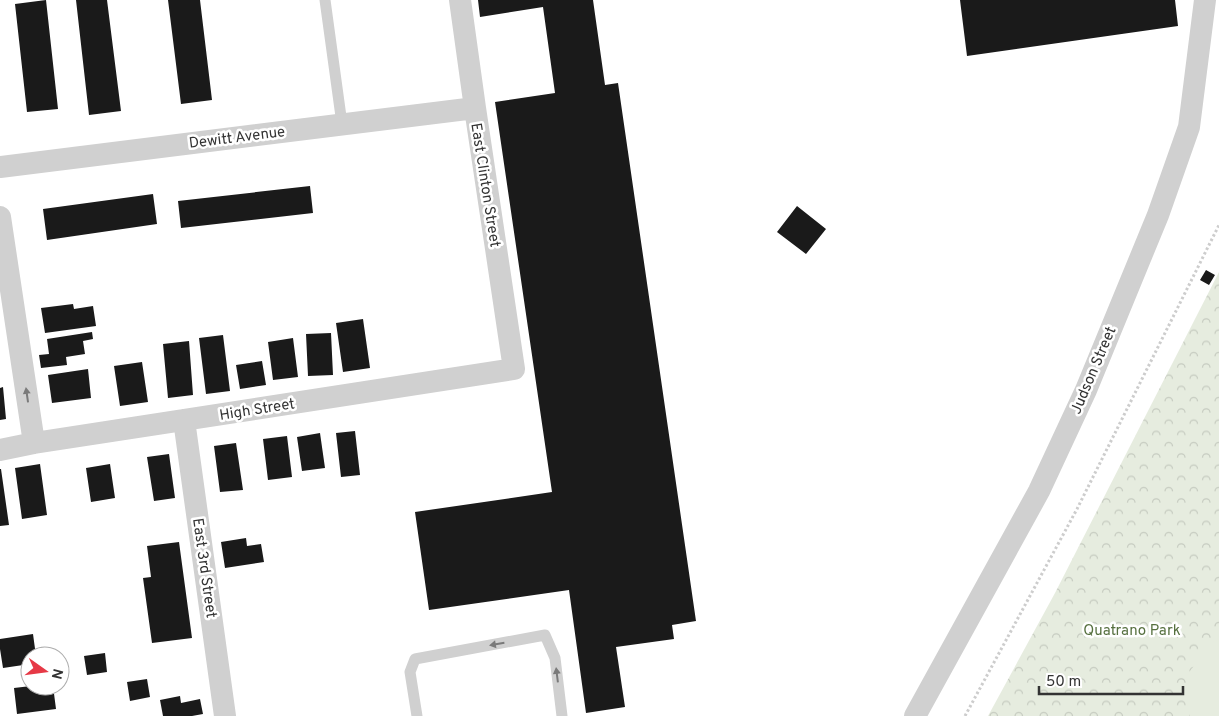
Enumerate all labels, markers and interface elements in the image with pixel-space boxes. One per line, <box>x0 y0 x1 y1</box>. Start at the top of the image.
street label: East Clinton Street <box>465 122 504 249</box>
street label: Dewitt Avenue <box>188 123 286 154</box>
street label: Judson Street <box>1067 324 1121 417</box>
one-way arrow <box>23 387 31 403</box>
street label: High Street <box>218 395 296 426</box>
street label: East 3rd Street <box>187 517 220 619</box>
park label: Quatrano Park <box>1083 622 1181 641</box>
one-way arrow <box>489 640 504 648</box>
north arrow <box>20 646 70 696</box>
scale bar <box>1039 664 1183 696</box>
one-way arrow <box>553 666 561 682</box>
text: N <box>47 667 66 681</box>
text: 50 m <box>1046 673 1081 692</box>

